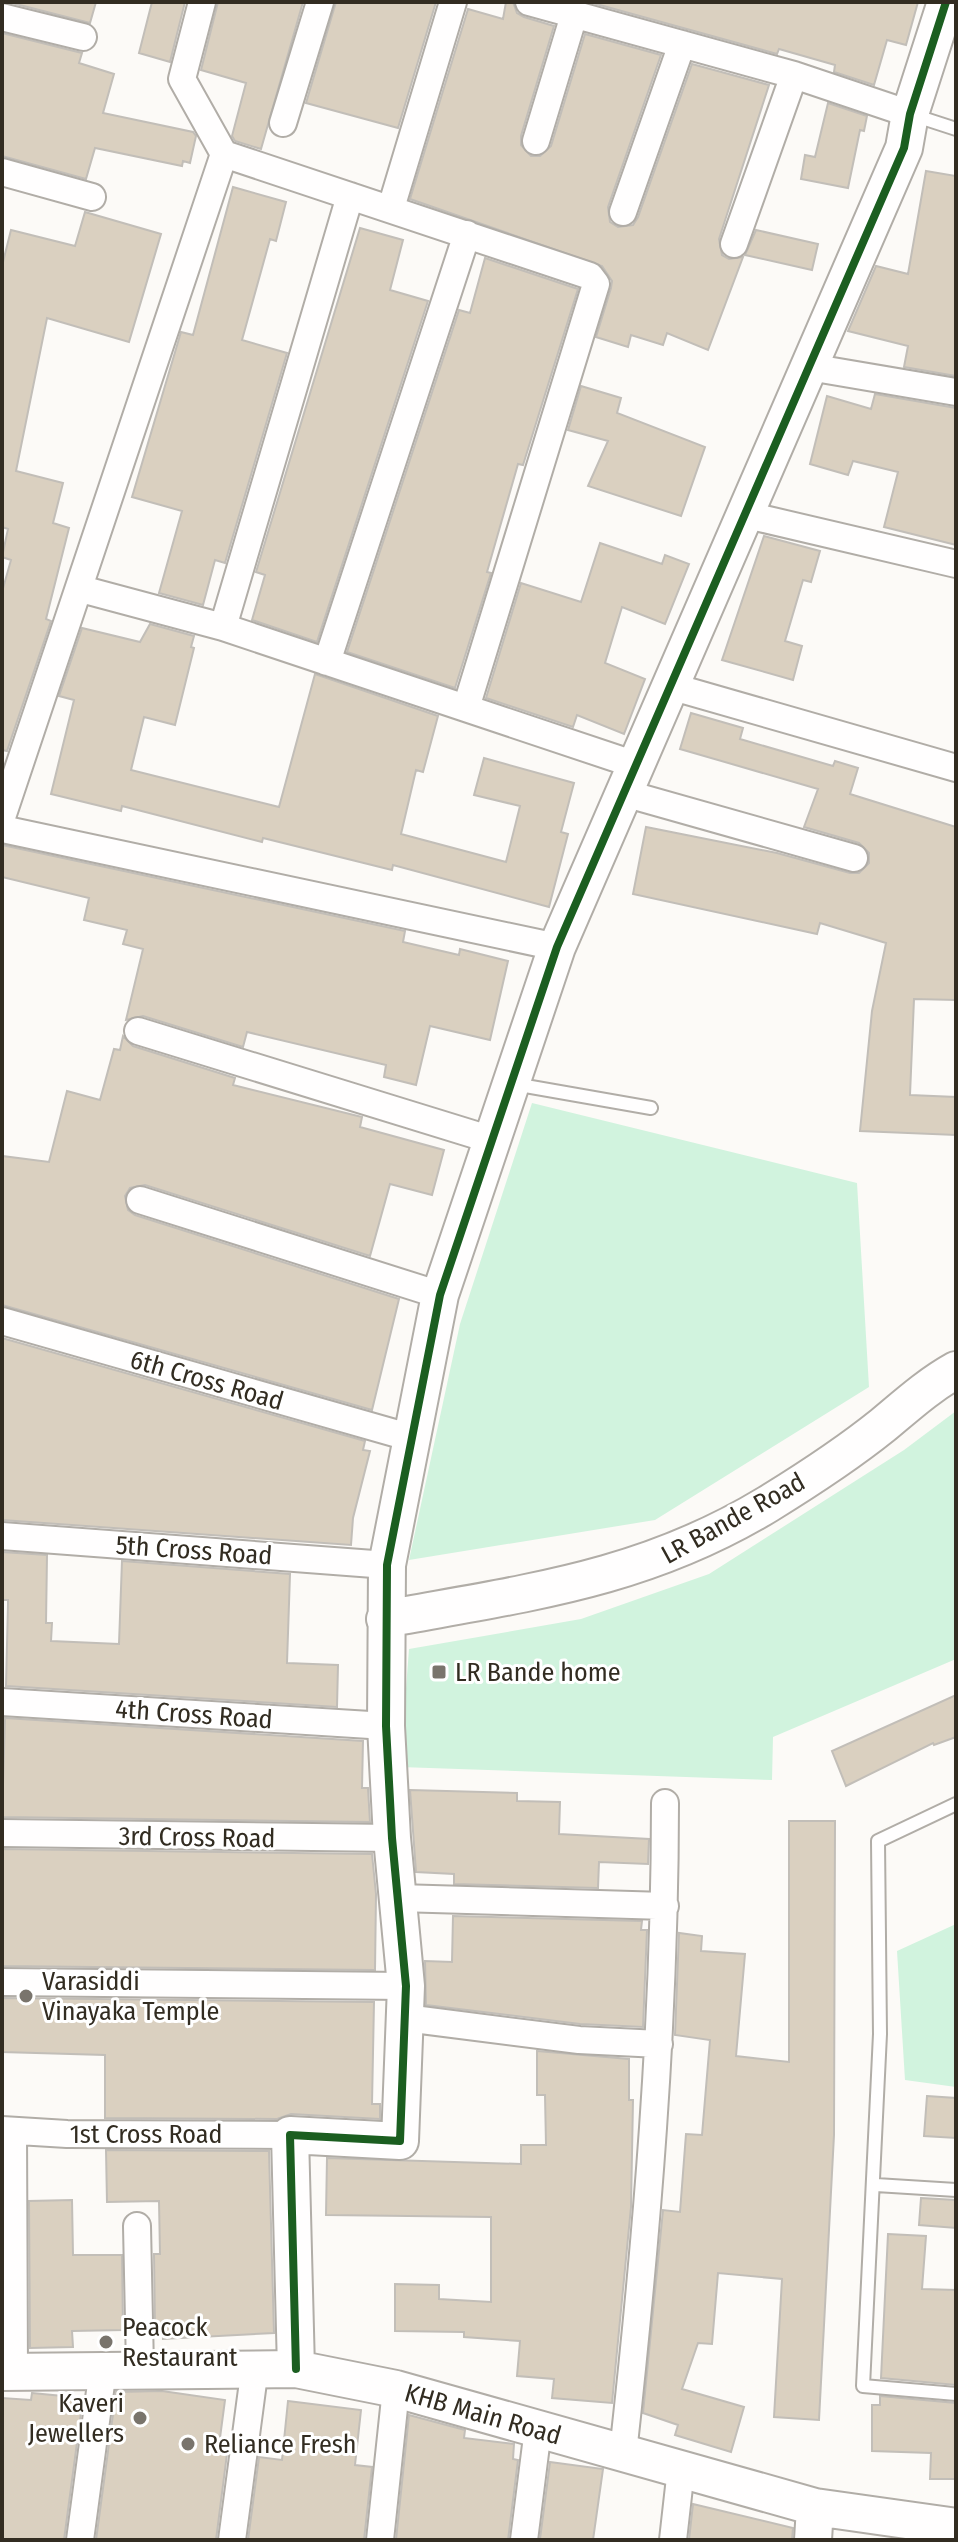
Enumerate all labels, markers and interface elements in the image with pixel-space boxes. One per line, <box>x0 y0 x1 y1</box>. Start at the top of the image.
street label: 6th Cross Road <box>127 1344 287 1417</box>
street label: LR Bande Road <box>656 1466 810 1571</box>
street label: 5th Cross Road <box>115 1530 273 1571</box>
place label: LR Bande home <box>455 1657 621 1688</box>
marker: LR Bande home <box>430 1663 448 1681</box>
street label: 4th Cross Road <box>114 1694 274 1735</box>
street label: 3rd Cross Road <box>118 1821 276 1854</box>
place label: Varasiddi Vinayaka Temple <box>42 1966 219 2027</box>
marker: Varasiddi Vinayaka Temple <box>17 1987 35 2005</box>
street label: 1st Cross Road <box>70 2119 222 2150</box>
place label: Peacock Restaurant <box>122 2312 238 2373</box>
marker: Peacock Restaurant <box>97 2333 115 2351</box>
street label: KHB Main Road <box>401 2377 565 2452</box>
place label: Kaveri Jewellers <box>28 2388 124 2449</box>
marker: Kaveri Jewellers <box>131 2409 149 2427</box>
place label: Reliance Fresh <box>204 2429 357 2460</box>
marker: Reliance Fresh <box>179 2435 197 2453</box>

